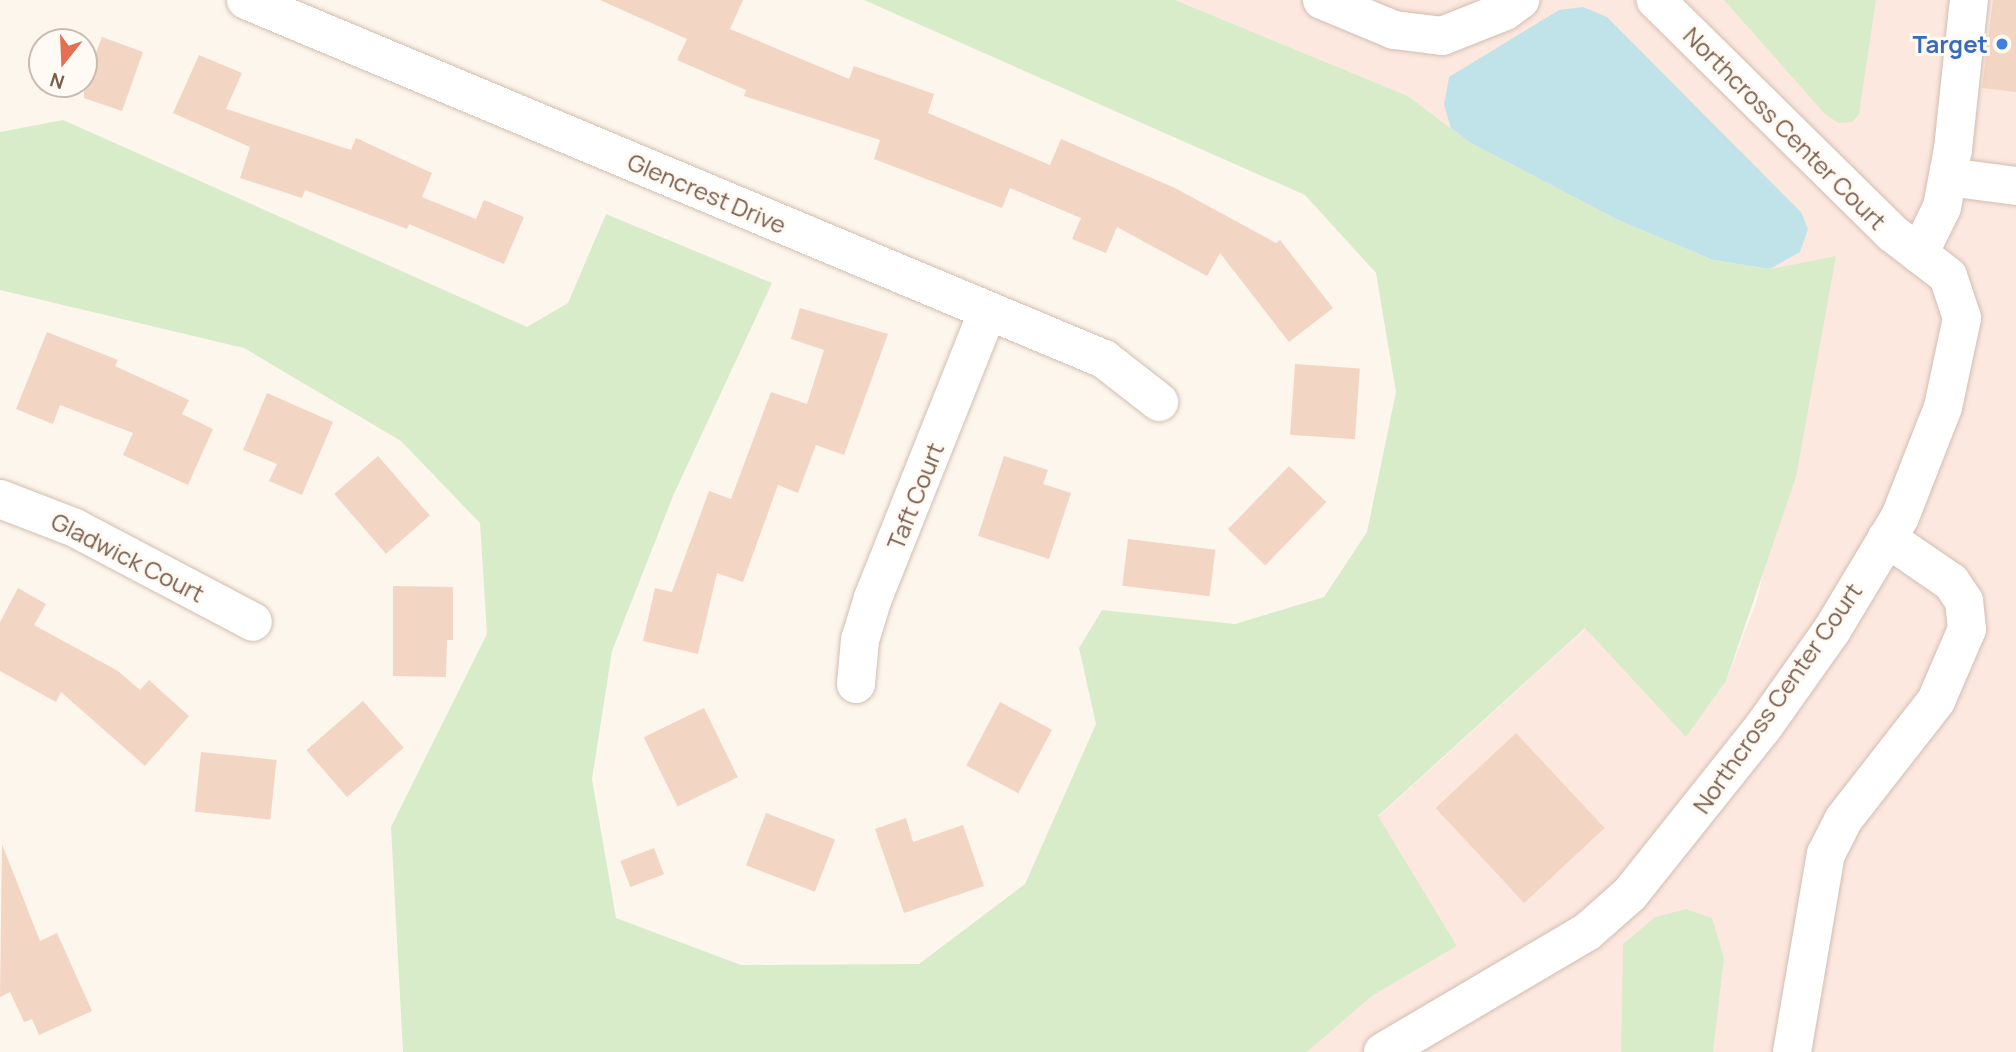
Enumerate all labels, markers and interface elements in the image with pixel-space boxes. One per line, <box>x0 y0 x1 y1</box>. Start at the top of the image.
street label: Northcross Center Court <box>1678 21 1892 235</box>
north arrow <box>28 28 98 98</box>
place label: Target <box>1913 30 1988 58</box>
marker: Target <box>1994 36 2010 52</box>
text: N <box>47 67 68 96</box>
street label: Glencrest Drive <box>623 147 791 239</box>
street label: Taft Court <box>881 438 949 554</box>
street label: Gladwick Court <box>47 506 209 608</box>
street label: Northcross Center Court <box>1686 577 1868 819</box>

